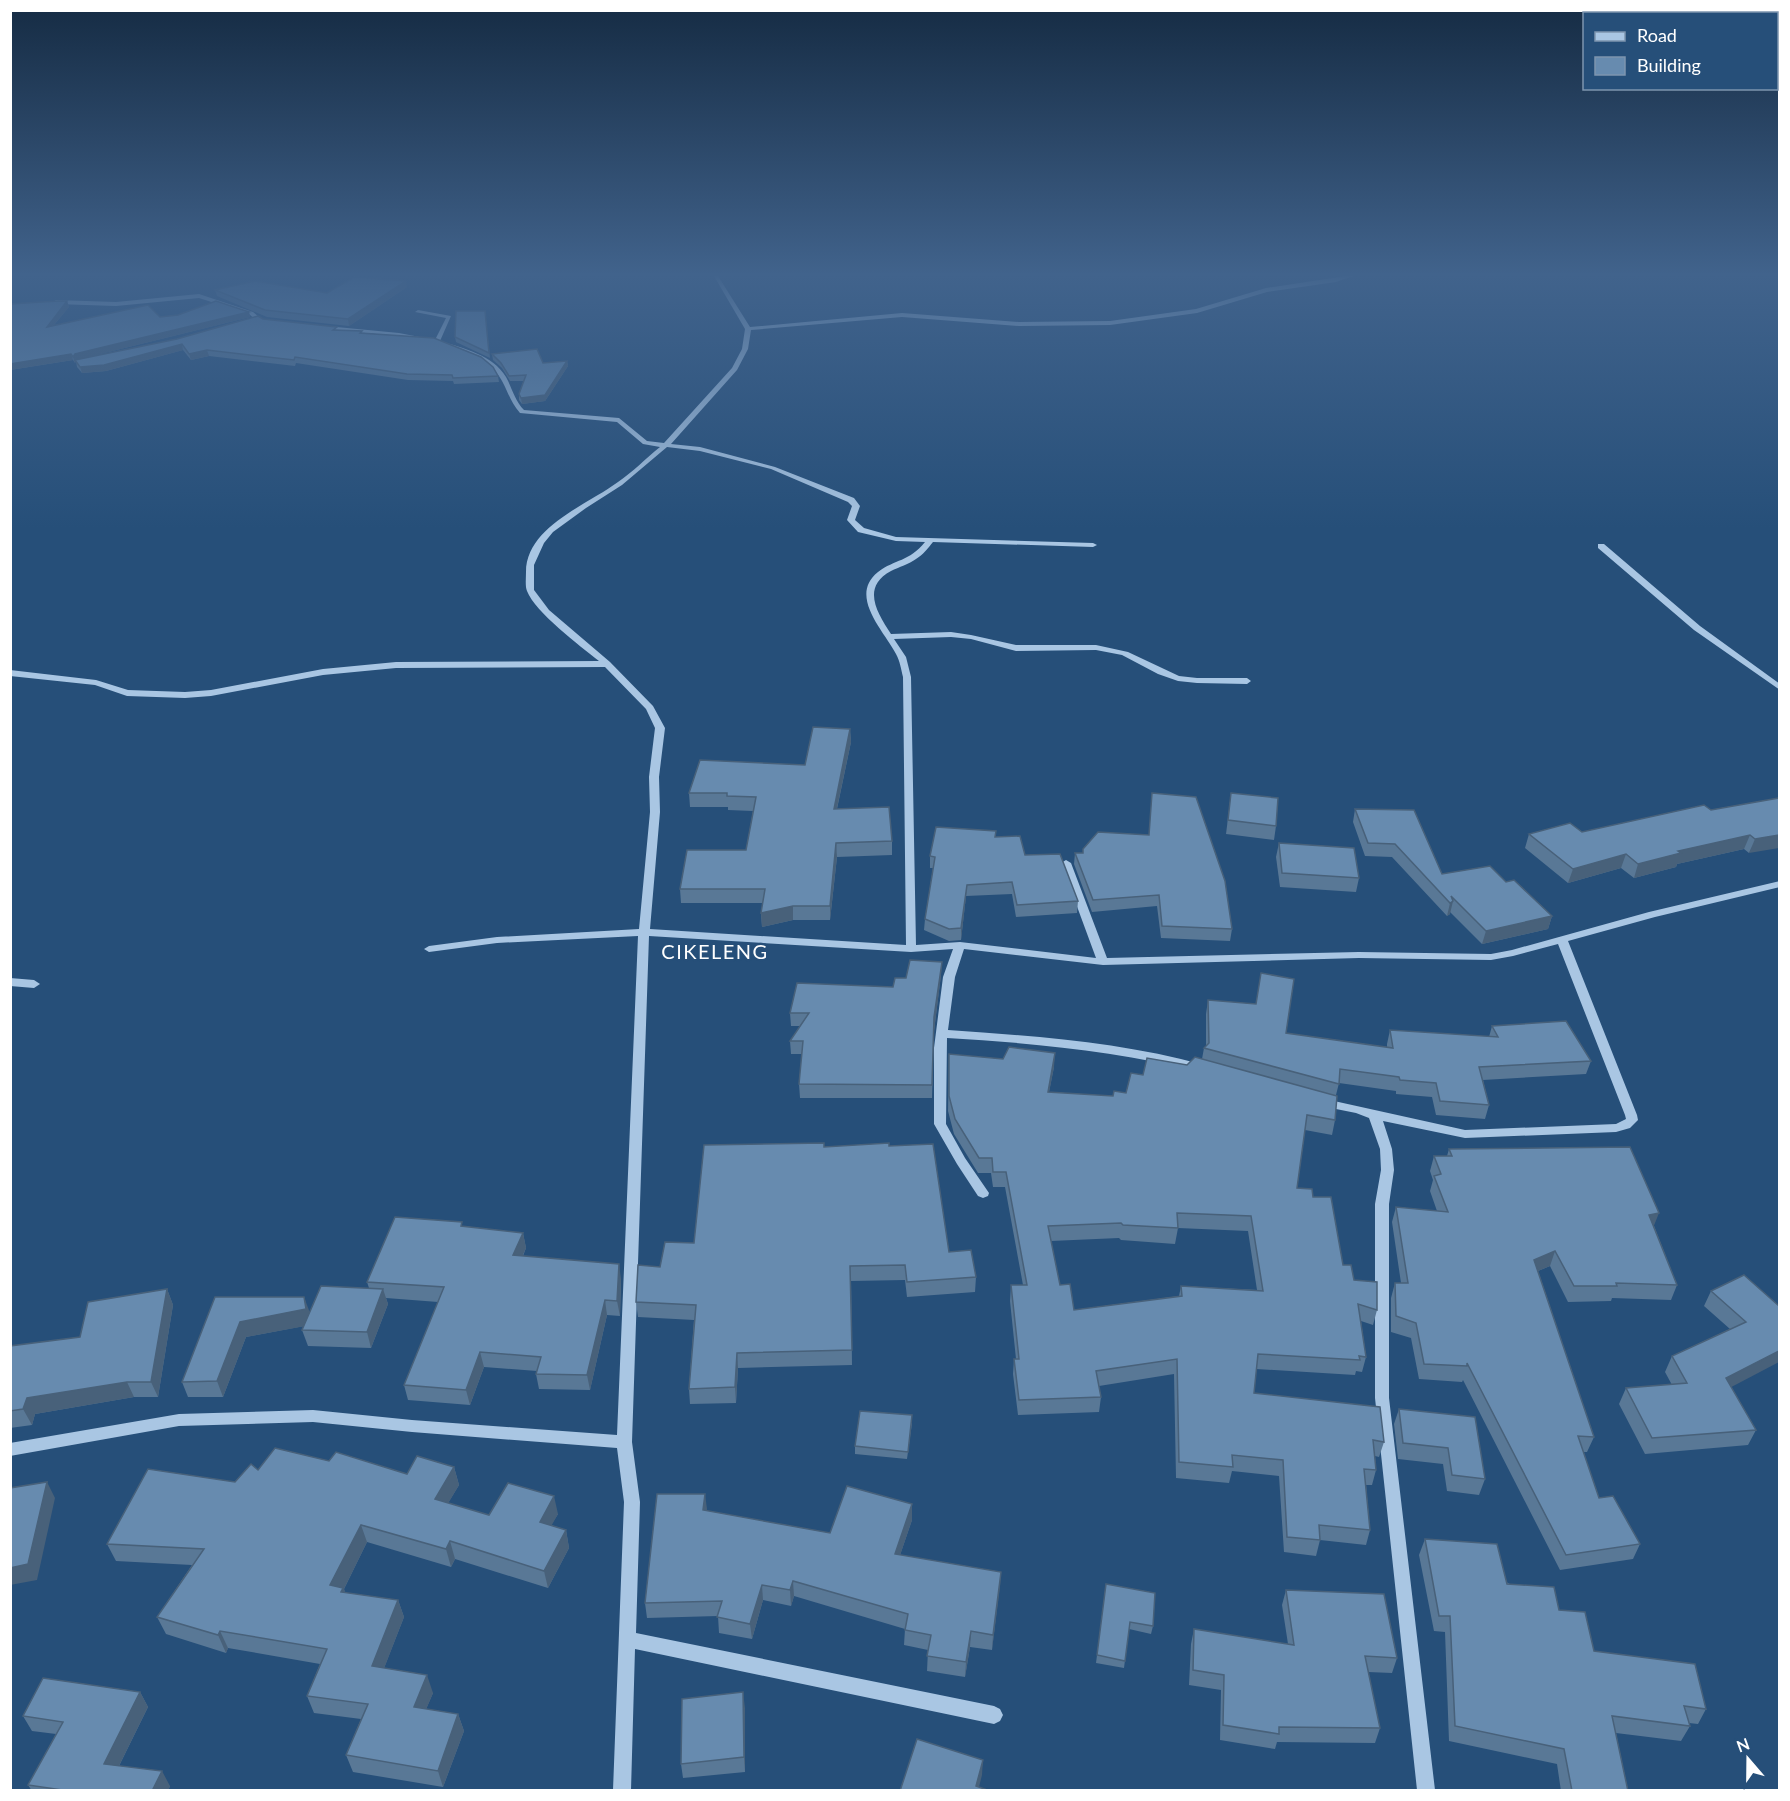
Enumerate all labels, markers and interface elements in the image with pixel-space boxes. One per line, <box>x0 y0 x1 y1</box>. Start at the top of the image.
legend <box>1583 12 1778 90</box>
text: Road <box>1637 24 1677 46</box>
text: Building <box>1637 54 1701 76</box>
district label: CIKELENG <box>661 939 769 963</box>
north arrow <box>1718 1729 1778 1789</box>
text: N <box>1734 1733 1752 1755</box>

